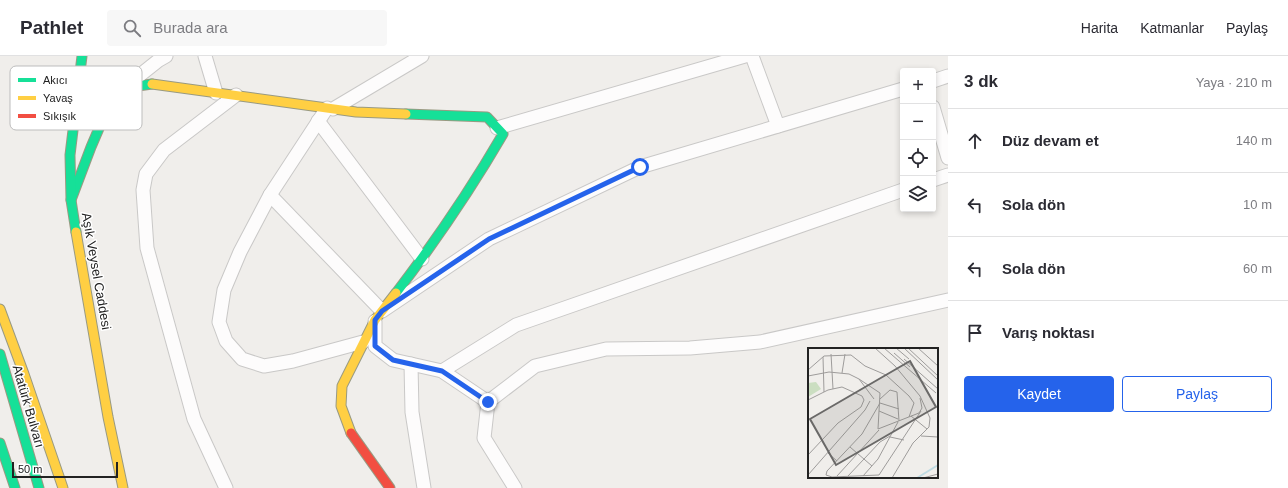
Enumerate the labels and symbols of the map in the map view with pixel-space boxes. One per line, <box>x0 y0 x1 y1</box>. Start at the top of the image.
legend <box>10 66 142 130</box>
text: Akıcı <box>43 74 67 86</box>
text: Yavaş <box>43 92 73 104</box>
text: Sıkışık <box>43 110 77 122</box>
route start <box>631 158 649 176</box>
street label: Aşık Veysel Caddesi <box>79 211 114 331</box>
inset map <box>808 348 938 478</box>
street label: Atatürk Bulvarı <box>10 363 47 449</box>
route end <box>479 393 497 411</box>
scale bar <box>12 460 118 479</box>

